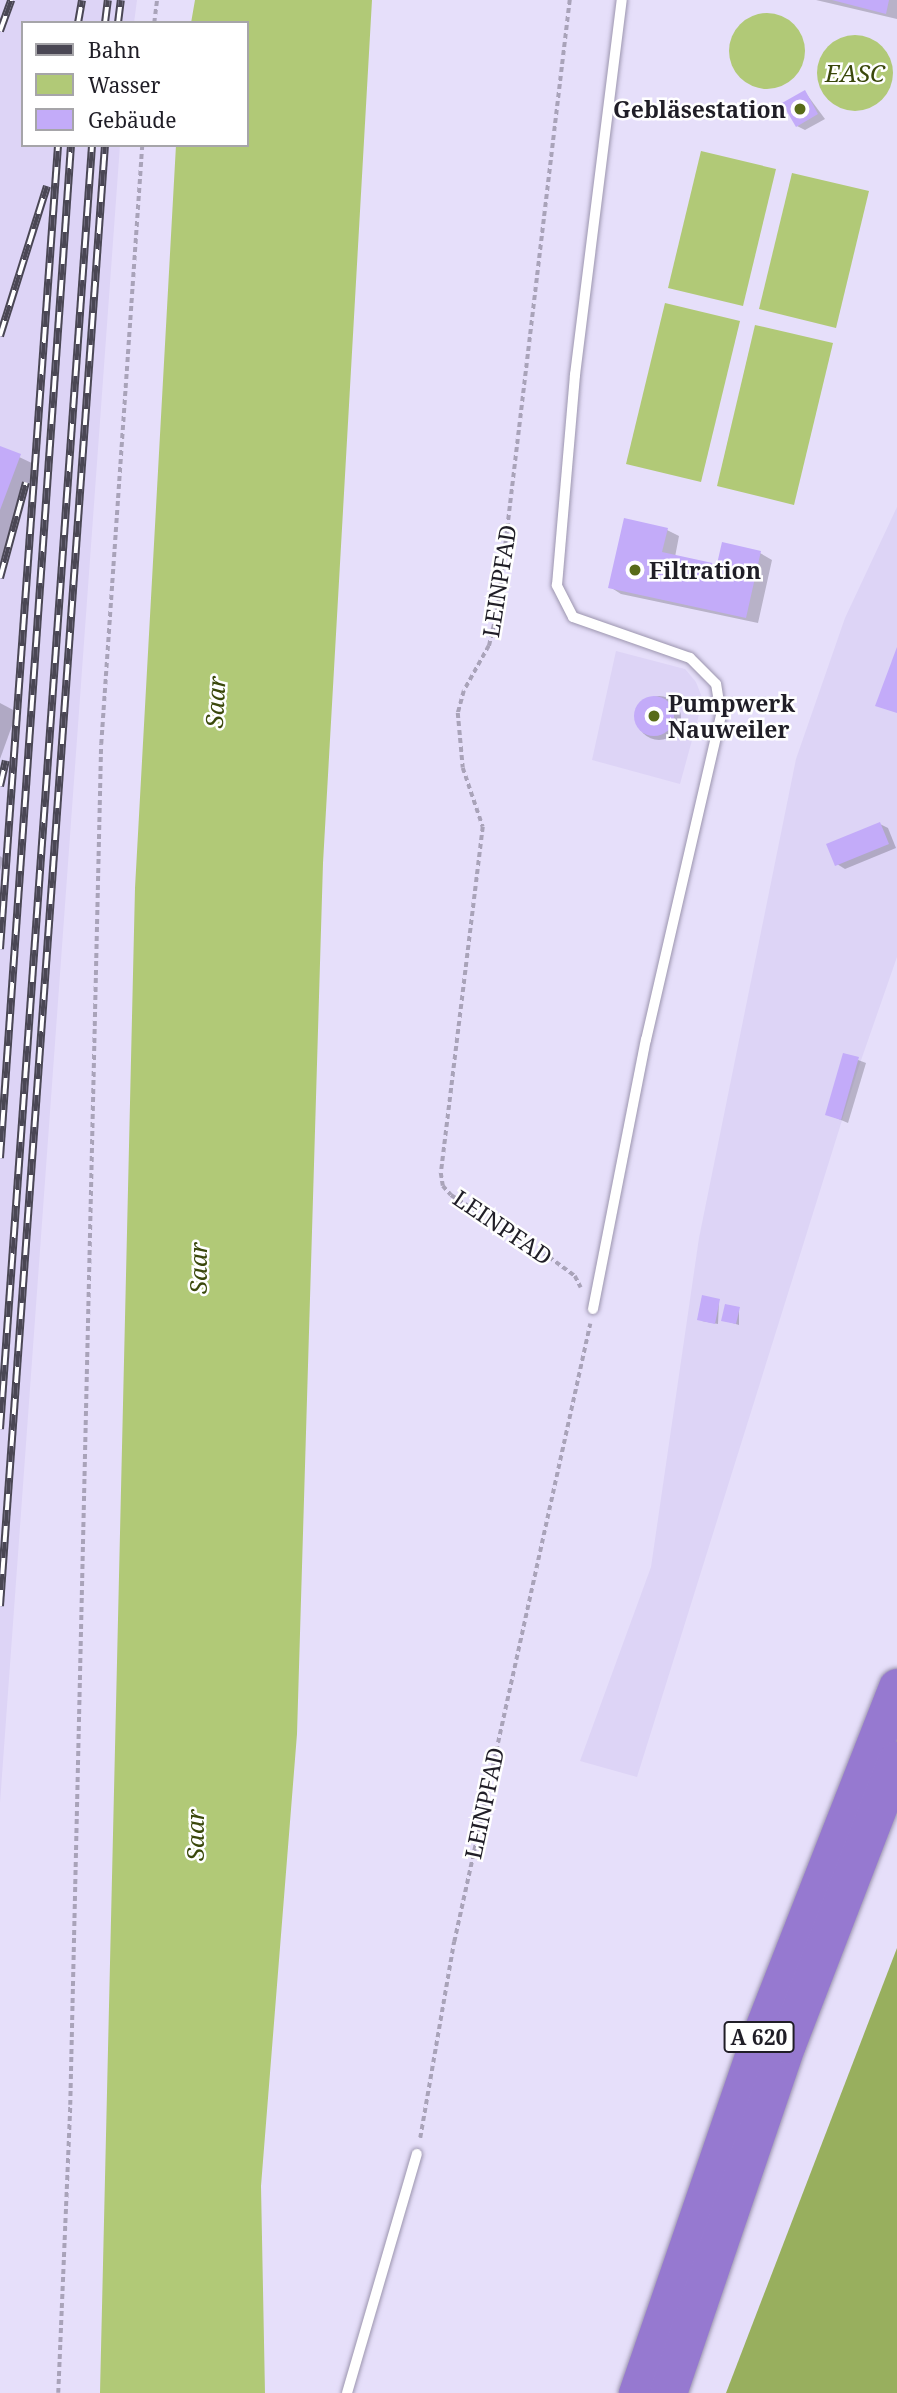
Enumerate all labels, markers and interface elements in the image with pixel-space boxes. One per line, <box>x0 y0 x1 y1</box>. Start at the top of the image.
legend <box>21 21 248 147</box>
text: Bahn <box>88 36 140 64</box>
water label: EASC <box>825 59 885 87</box>
text: Wasser <box>88 71 160 99</box>
place label: Gebläsestation <box>613 95 786 123</box>
marker: Gebläsestation <box>792 101 808 117</box>
text: Gebäude <box>88 106 176 134</box>
street label: LEINPFAD <box>476 523 522 639</box>
place label: Filtration <box>649 556 761 584</box>
marker: Filtration <box>627 562 643 578</box>
water label: Saar <box>199 675 231 729</box>
place label: Pumpwerk Nauweiler <box>668 689 795 743</box>
marker: Pumpwerk Nauweiler <box>646 708 662 724</box>
street label: LEINPFAD <box>448 1184 558 1270</box>
water label: Saar <box>184 1242 212 1294</box>
street label: LEINPFAD <box>459 1745 509 1861</box>
water label: Saar <box>181 1809 209 1861</box>
road number: A 620 <box>722 2020 796 2054</box>

